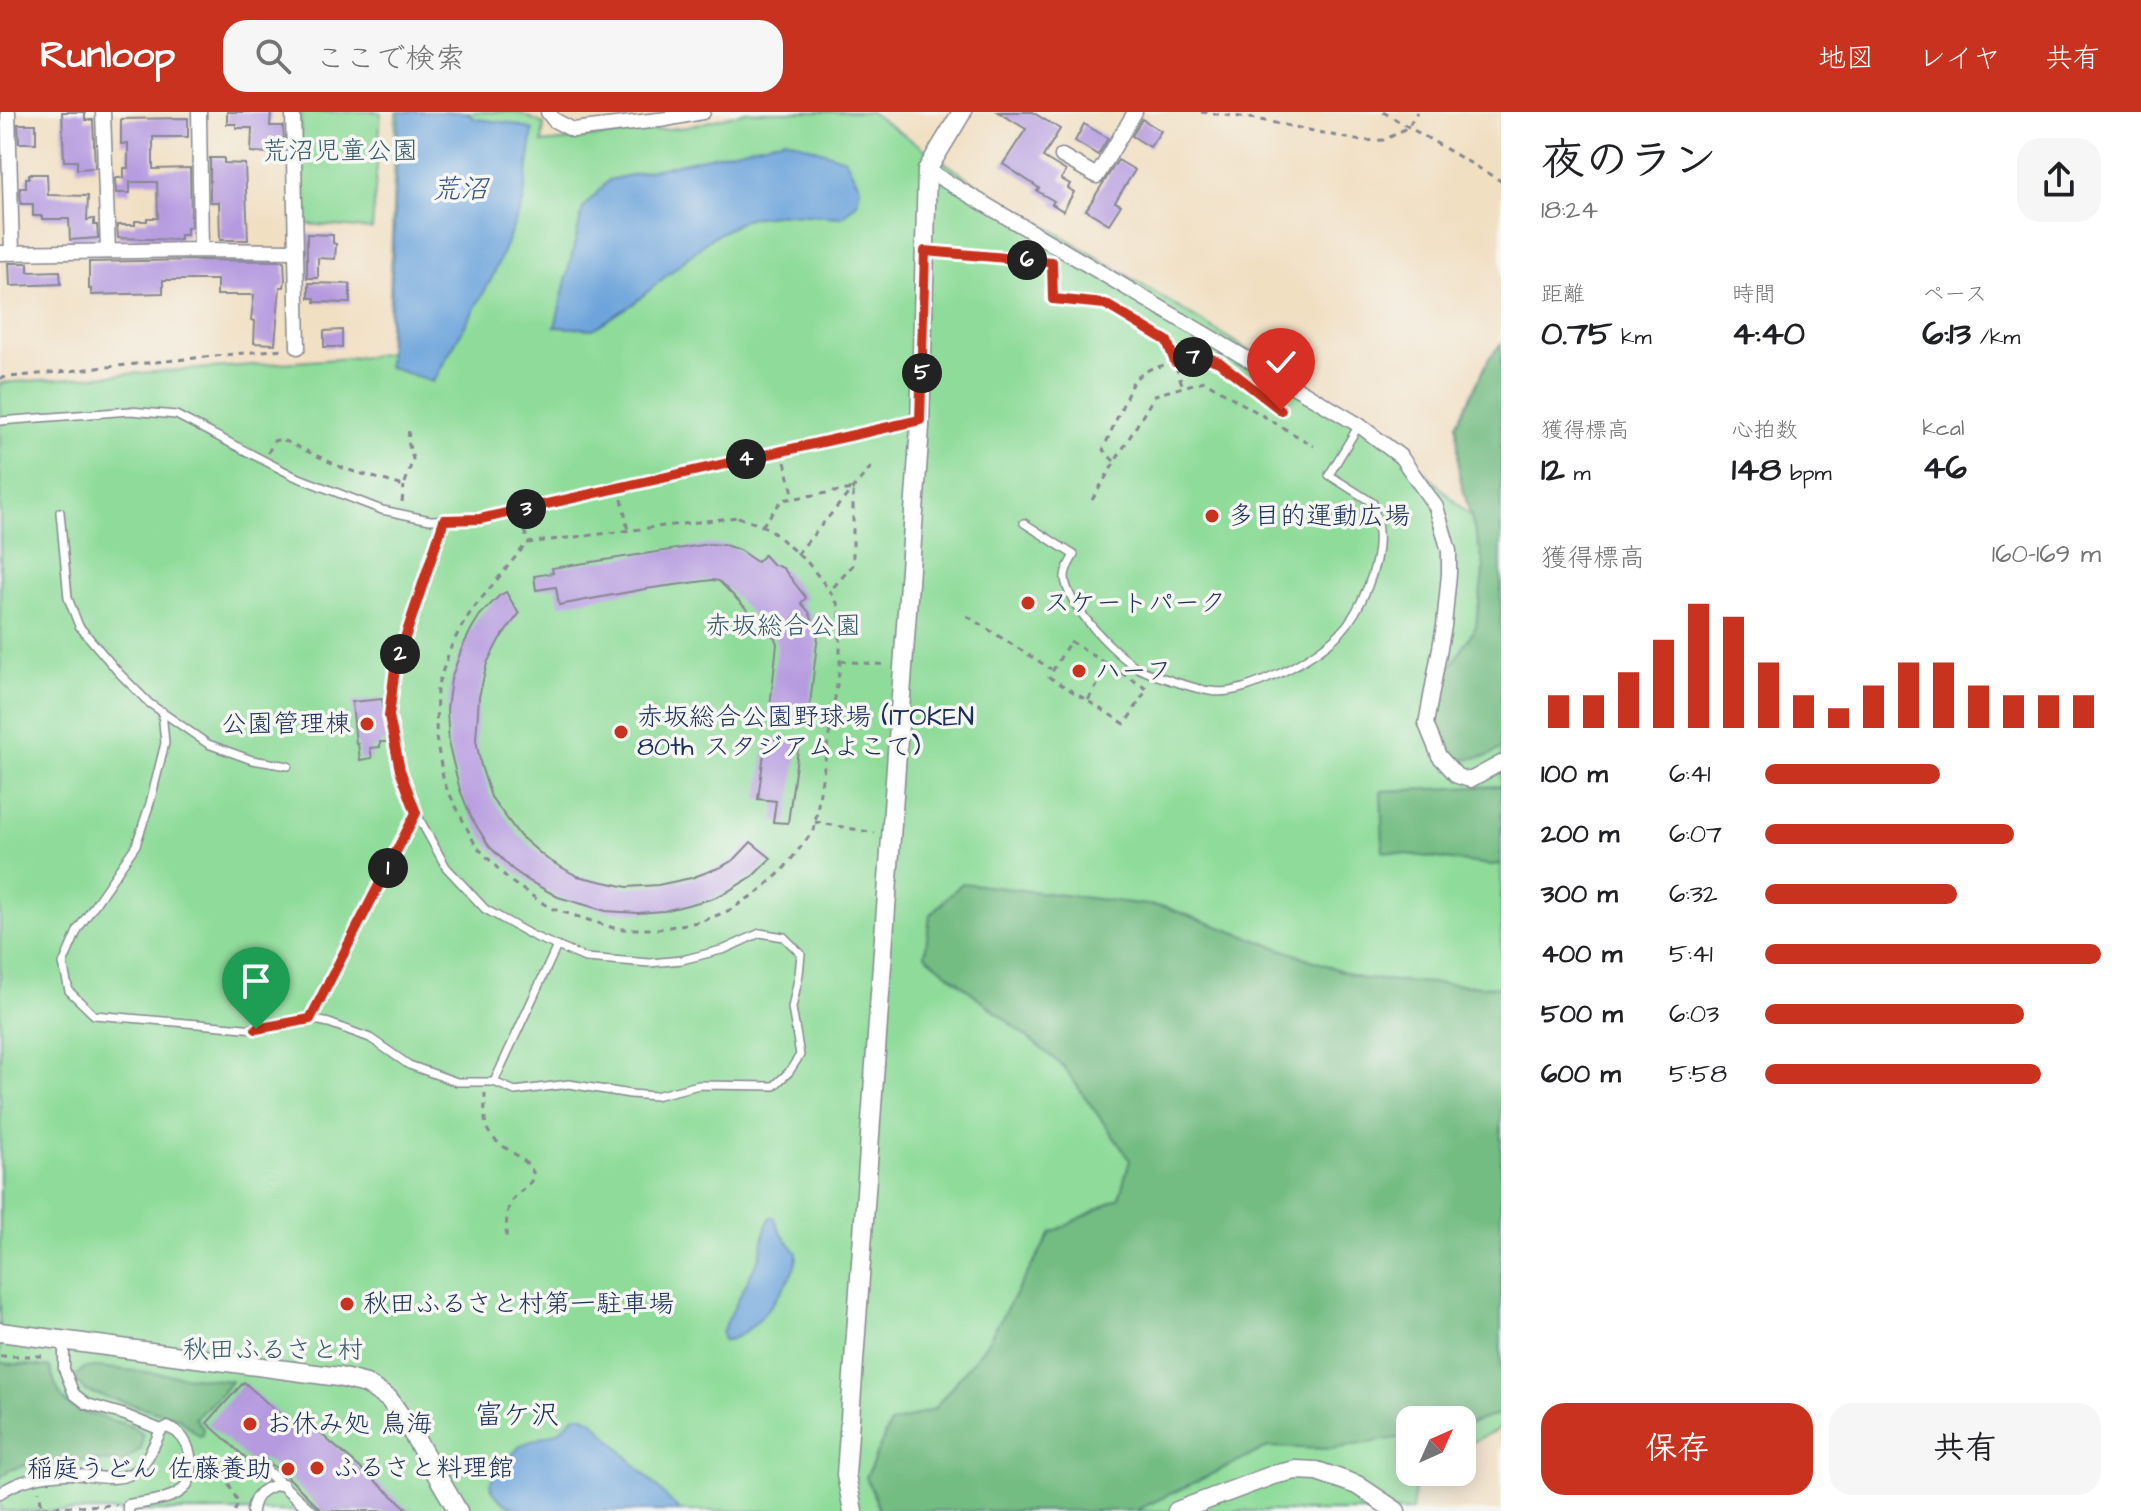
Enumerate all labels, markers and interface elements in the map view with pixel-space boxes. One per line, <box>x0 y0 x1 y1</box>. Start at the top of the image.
search box <box>223 20 783 92</box>
text: Runloop <box>40 30 175 82</box>
icon: search <box>251 34 295 78</box>
text: ここで検索 <box>315 38 465 80</box>
text: 地図 <box>1818 39 1874 78</box>
text: レイヤ <box>1918 39 2001 78</box>
text: 共有 <box>2045 39 2101 78</box>
text: 夜のラン <box>1541 131 1717 192</box>
park label: 荒沼児童公園 <box>262 133 418 169</box>
button: share <box>2017 138 2101 222</box>
water label: 荒沼 <box>432 170 490 209</box>
text: 18:24 <box>1541 192 1598 228</box>
pin: 6 <box>1007 240 1047 280</box>
text: 6 <box>1020 244 1034 275</box>
text: 距離 <box>1541 279 1585 310</box>
text: 時間 <box>1732 279 1776 310</box>
text: ペース <box>1922 279 1987 310</box>
text: 0.75 <box>1541 310 1612 358</box>
text: 4:40 <box>1732 310 1805 358</box>
text: 6:13 <box>1922 310 1971 358</box>
text: km <box>1612 322 1652 353</box>
text: /km <box>1971 322 2020 353</box>
pin <box>1247 328 1315 410</box>
pin: 7 <box>1173 337 1213 377</box>
icon: check <box>1259 340 1303 384</box>
text: 7 <box>1186 341 1200 372</box>
pin: 5 <box>902 353 942 393</box>
text: 5 <box>914 357 930 388</box>
text: kcal <box>1922 413 1964 444</box>
text: 獲得標高 <box>1541 415 1629 446</box>
text: 心拍数 <box>1732 415 1798 446</box>
pin: 4 <box>726 439 766 479</box>
text: 4 <box>739 443 753 474</box>
text: 46 <box>1922 444 1967 492</box>
text: 12 <box>1541 446 1565 494</box>
text: 148 <box>1732 446 1781 494</box>
text: m <box>1565 458 1591 489</box>
text: bpm <box>1781 458 1832 489</box>
pin: 3 <box>506 489 546 529</box>
text: 3 <box>520 493 532 524</box>
place label: 多目的運動広場 <box>1228 498 1410 534</box>
marker: 多目的運動広場 <box>1203 507 1221 525</box>
text: 160–169 m <box>1992 536 2101 572</box>
text: 獲得標高 <box>1541 540 1645 576</box>
place label: スケートパーク <box>1044 585 1226 621</box>
marker: スケートパーク <box>1019 594 1037 612</box>
park label: 赤坂総合公園 <box>705 608 861 644</box>
pin: 2 <box>380 634 420 674</box>
text: 2 <box>394 638 406 669</box>
place label: ハーフ <box>1095 653 1172 689</box>
marker: ハーフ <box>1070 662 1088 680</box>
place label: 赤坂総合公園野球場 (ITOKEN 80th スタジアムよこて) <box>637 699 974 765</box>
place label: 公園管理棟 <box>221 706 351 742</box>
marker: 公園管理棟 <box>358 715 376 733</box>
marker: 赤坂総合公園野球場 (ITOKEN 80th スタジアムよこて) <box>612 723 630 741</box>
text: 100 m <box>1541 756 1608 792</box>
text: 6:41 <box>1669 756 1711 792</box>
text: 200 m <box>1541 816 1619 852</box>
text: 6:07 <box>1669 816 1722 852</box>
pin: 1 <box>368 848 408 888</box>
text: 1 <box>387 852 389 883</box>
text: 300 m <box>1541 876 1618 912</box>
text: 6:32 <box>1669 876 1718 912</box>
text: 400 m <box>1541 936 1622 972</box>
text: 5:41 <box>1669 936 1713 972</box>
pin <box>222 947 290 1029</box>
icon: arrive <box>234 959 278 1003</box>
text: 500 m <box>1541 996 1623 1032</box>
text: 6:03 <box>1669 996 1719 1032</box>
text: 600 m <box>1541 1056 1621 1092</box>
text: 5:58 <box>1669 1056 1727 1092</box>
place label: 秋田ふるさと村第一駐車場 <box>363 1286 674 1322</box>
marker: 秋田ふるさと村第一駐車場 <box>338 1295 356 1313</box>
park label: 秋田ふるさと村 <box>183 1332 363 1368</box>
district label: 富ケ沢 <box>475 1396 559 1435</box>
button: 保存 <box>1541 1403 1813 1495</box>
button: 共有 <box>1829 1403 2101 1495</box>
place label: お休み処 鳥海 <box>266 1406 432 1442</box>
north arrow <box>1396 1406 1476 1486</box>
map controls <box>1396 1406 1476 1486</box>
marker: お休み処 鳥海 <box>241 1415 259 1433</box>
place label: ふるさと料理館 <box>333 1450 514 1486</box>
place label: 稲庭うどん 佐藤養助 <box>27 1451 272 1487</box>
marker: ふるさと料理館 <box>308 1459 326 1477</box>
marker: 稲庭うどん 佐藤養助 <box>279 1460 297 1478</box>

